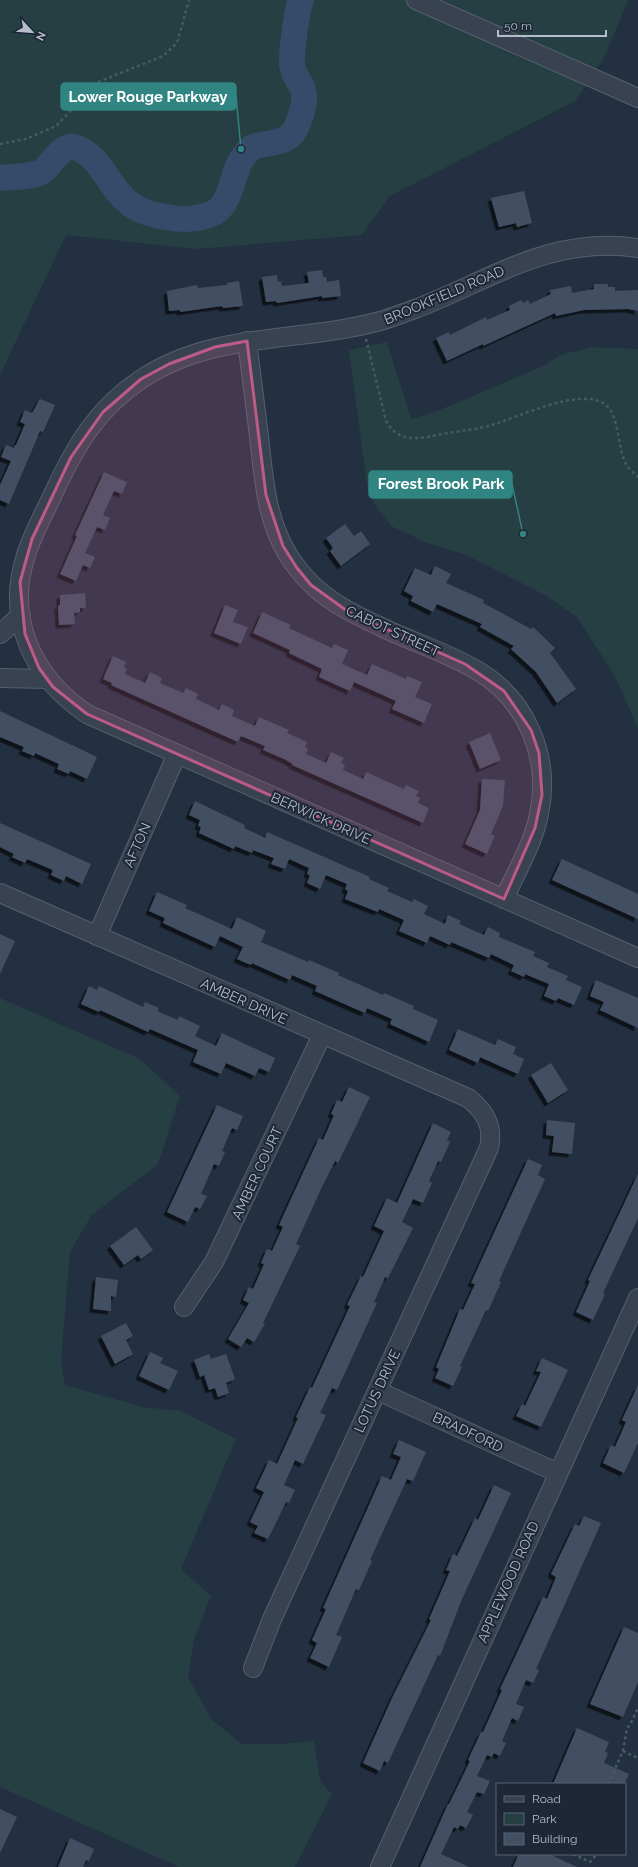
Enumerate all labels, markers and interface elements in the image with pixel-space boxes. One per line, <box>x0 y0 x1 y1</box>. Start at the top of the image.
north arrow <box>12 12 52 52</box>
scale bar <box>498 12 606 38</box>
text: 50 m <box>504 19 532 33</box>
text: N <box>33 30 48 43</box>
callout: Lower Rouge Parkway <box>61 83 236 110</box>
text: Lower Rouge Parkway <box>68 88 228 106</box>
street label: BROOKFIELD ROAD <box>381 262 507 328</box>
callout: Forest Brook Park <box>369 471 512 498</box>
text: Forest Brook Park <box>378 475 505 493</box>
street label: CABOT STREET <box>343 602 443 660</box>
street label: BERWICK DRIVE <box>269 789 373 847</box>
street label: AFTON <box>120 820 154 870</box>
street label: AMBER DRIVE <box>198 975 290 1027</box>
street label: AMBER COURT <box>229 1124 286 1222</box>
street label: LOTUS DRIVE <box>351 1347 403 1435</box>
street label: BRADFORD <box>430 1409 506 1455</box>
street label: APPLEWOOD ROAD <box>474 1519 542 1645</box>
legend <box>496 1783 626 1855</box>
text: Road <box>532 1792 561 1806</box>
text: Park <box>532 1812 557 1826</box>
text: Building <box>532 1832 578 1846</box>

